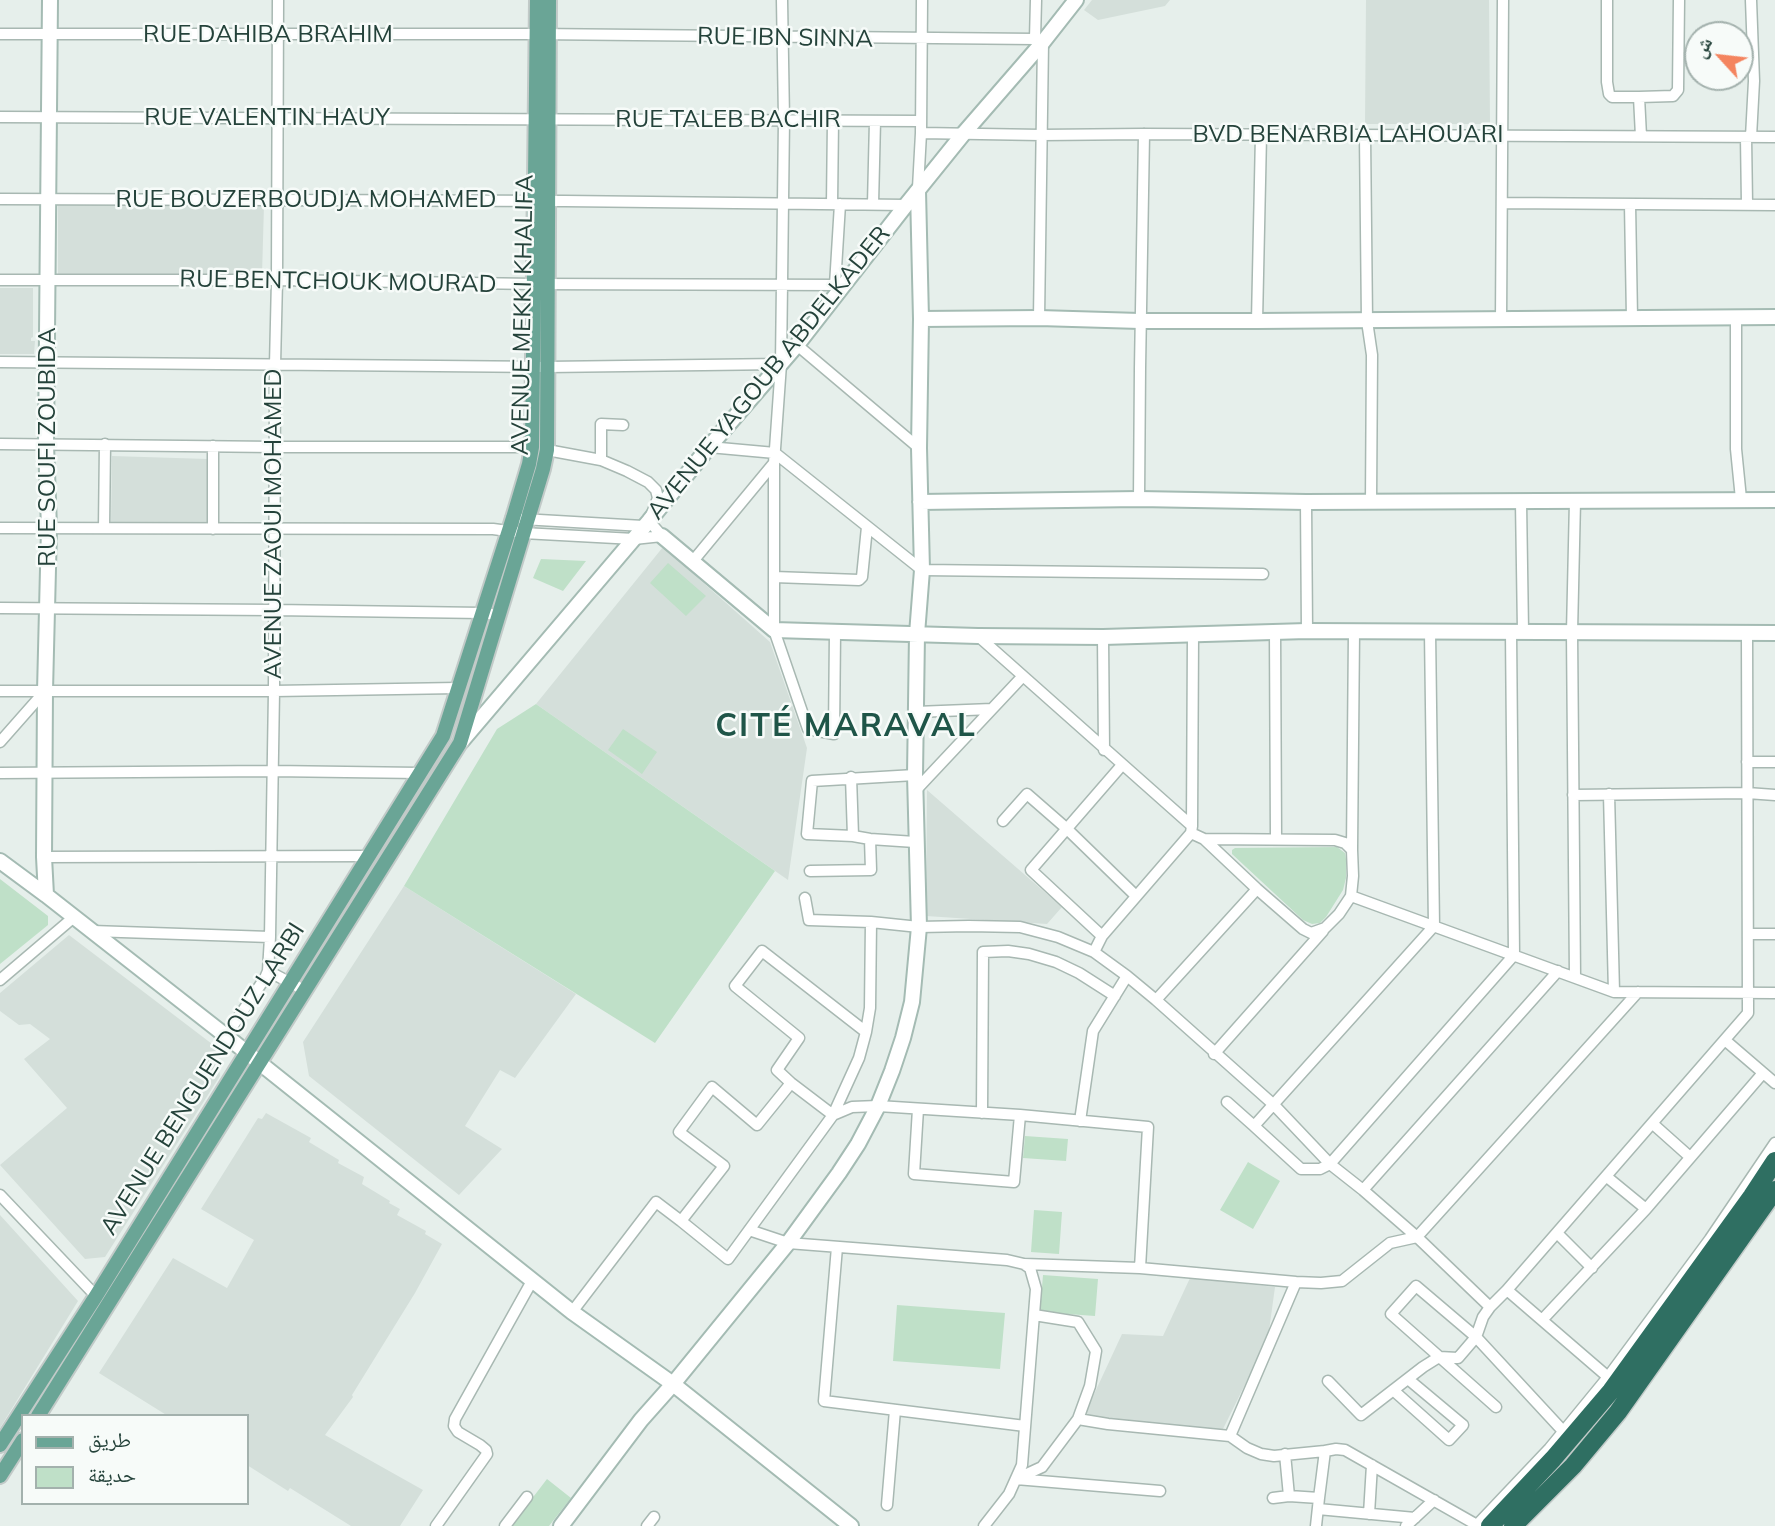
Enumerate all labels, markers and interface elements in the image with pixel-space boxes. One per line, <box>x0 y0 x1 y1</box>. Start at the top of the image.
street label: RUE DAHIBA BRAHIM <box>143 21 393 49</box>
north arrow <box>1684 21 1754 91</box>
street label: RUE IBN SINNA <box>697 22 873 54</box>
text: ش <box>1687 33 1717 62</box>
street label: RUE VALENTIN HAUY <box>144 104 390 132</box>
street label: RUE TALEB BACHIR <box>615 106 841 134</box>
street label: BVD BENARBIA LAHOUARI <box>1192 121 1504 149</box>
street label: AVENUE MEKKI KHALIFA <box>506 174 540 456</box>
street label: RUE BOUZERBOUDJA MOHAMED <box>115 186 497 214</box>
street label: AVENUE YAGOUB ABDELKADER <box>642 220 896 526</box>
street label: RUE BENTCHOUK MOURAD <box>179 265 497 299</box>
street label: RUE SOUFI ZOUBIDA <box>34 327 62 567</box>
street label: AVENUE ZAOUI MOHAMED <box>260 369 288 679</box>
district label: CITÉ MARAVAL <box>717 707 975 745</box>
street label: AVENUE BENGUENDOUZ LARBI <box>95 918 311 1240</box>
legend <box>21 1414 248 1505</box>
text: طريق <box>88 1426 131 1452</box>
text: حديقة <box>88 1461 136 1487</box>

